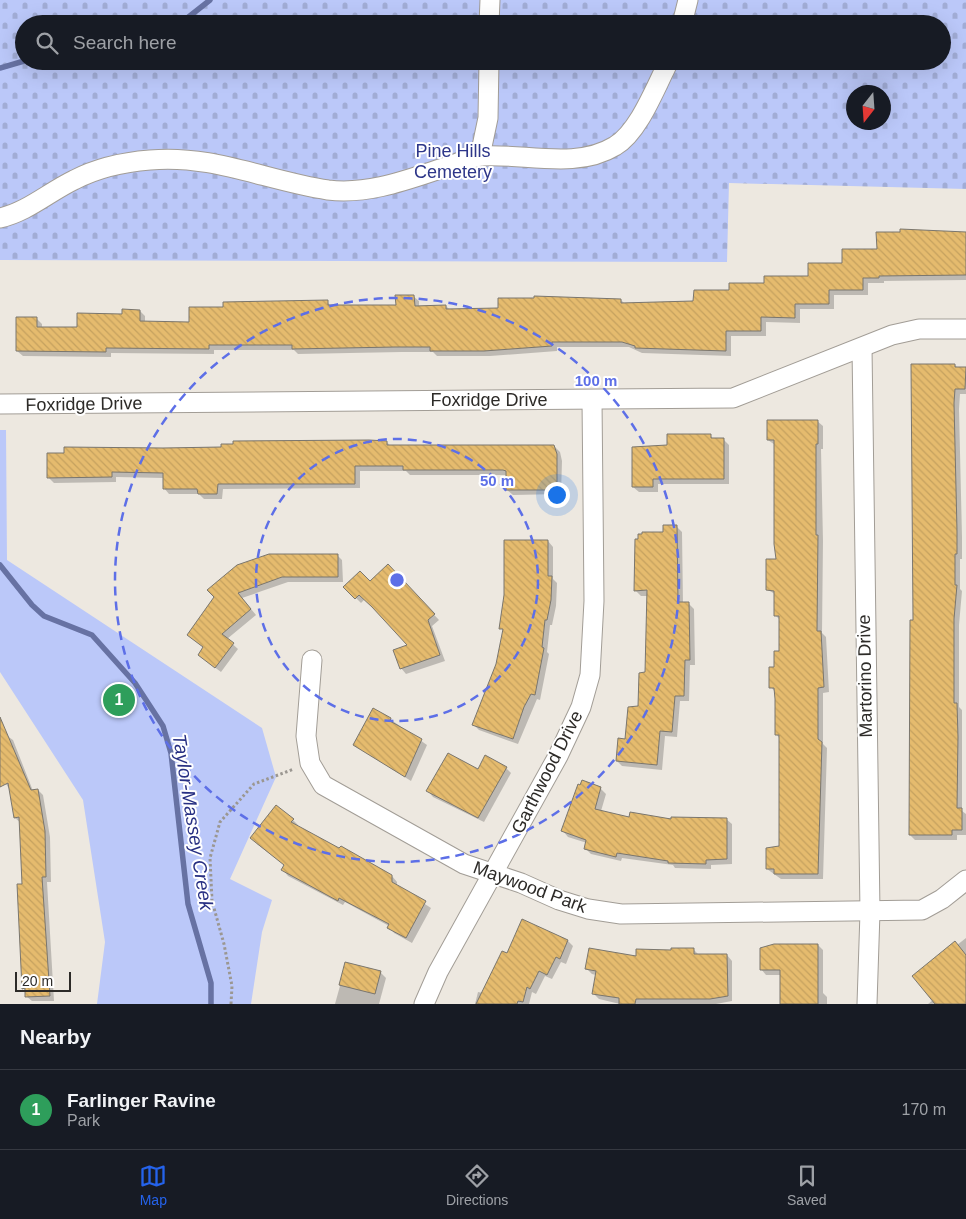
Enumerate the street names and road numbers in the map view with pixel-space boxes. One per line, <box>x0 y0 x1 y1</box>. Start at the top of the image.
street label: Foxridge Drive <box>430 390 548 410</box>
street label: Foxridge Drive <box>25 393 143 415</box>
street label: Martorino Drive <box>854 614 876 738</box>
street label: Garthwood Drive <box>507 707 587 837</box>
street label: Maywood Park <box>471 857 590 917</box>

